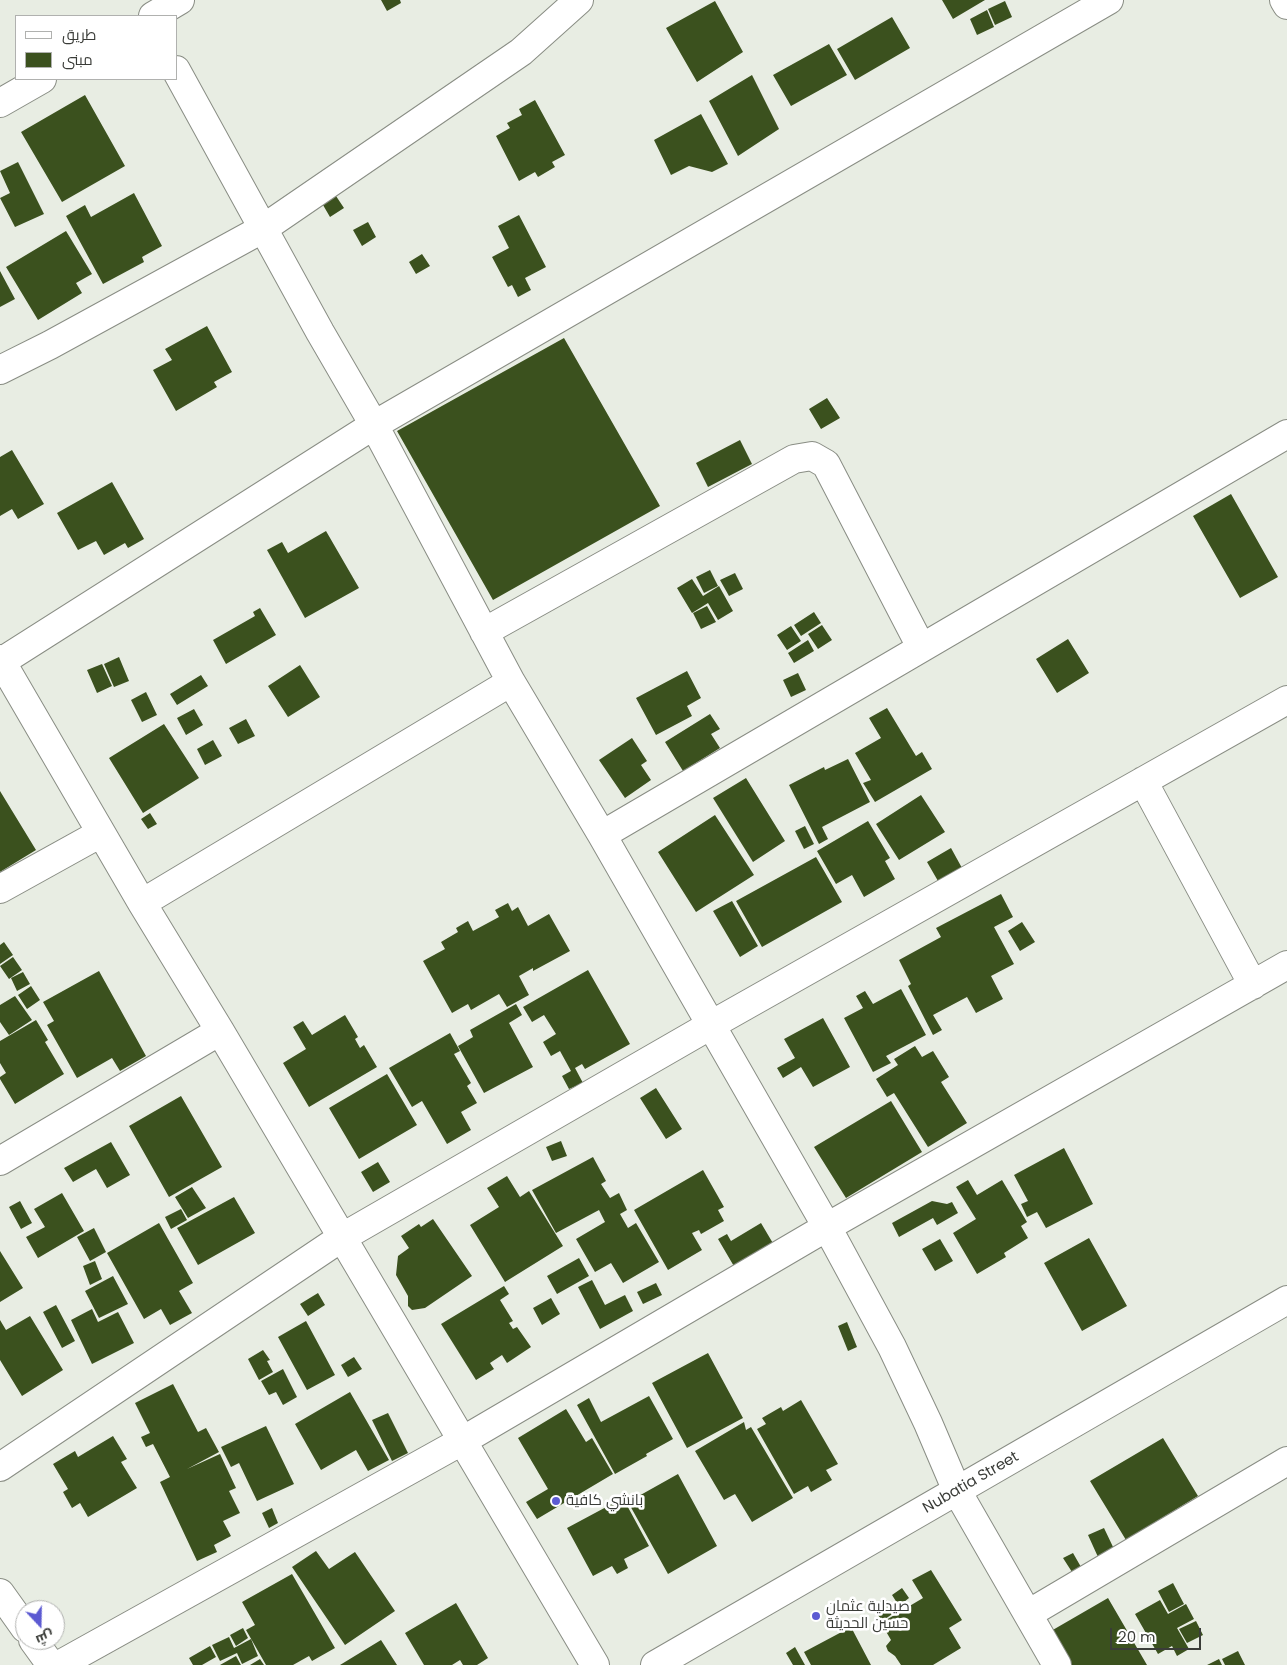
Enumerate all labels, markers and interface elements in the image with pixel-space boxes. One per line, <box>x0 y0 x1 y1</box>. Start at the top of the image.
legend <box>15 15 178 80</box>
text: طريق <box>62 24 96 45</box>
text: مبنى <box>62 49 93 70</box>
street label: Nubatia Street <box>920 1448 1022 1518</box>
place label: بانشي كافية <box>566 1492 643 1510</box>
marker: بانشي كافية <box>550 1495 562 1507</box>
place label: صيدلية عثمان حسين الحديثة <box>826 1598 910 1633</box>
north arrow <box>15 1600 65 1650</box>
marker: صيدلية عثمان حسين الحديثة <box>810 1610 822 1622</box>
scale bar <box>1112 1618 1203 1650</box>
text: ش <box>33 1626 57 1651</box>
text: 20 m <box>1118 1626 1156 1647</box>

